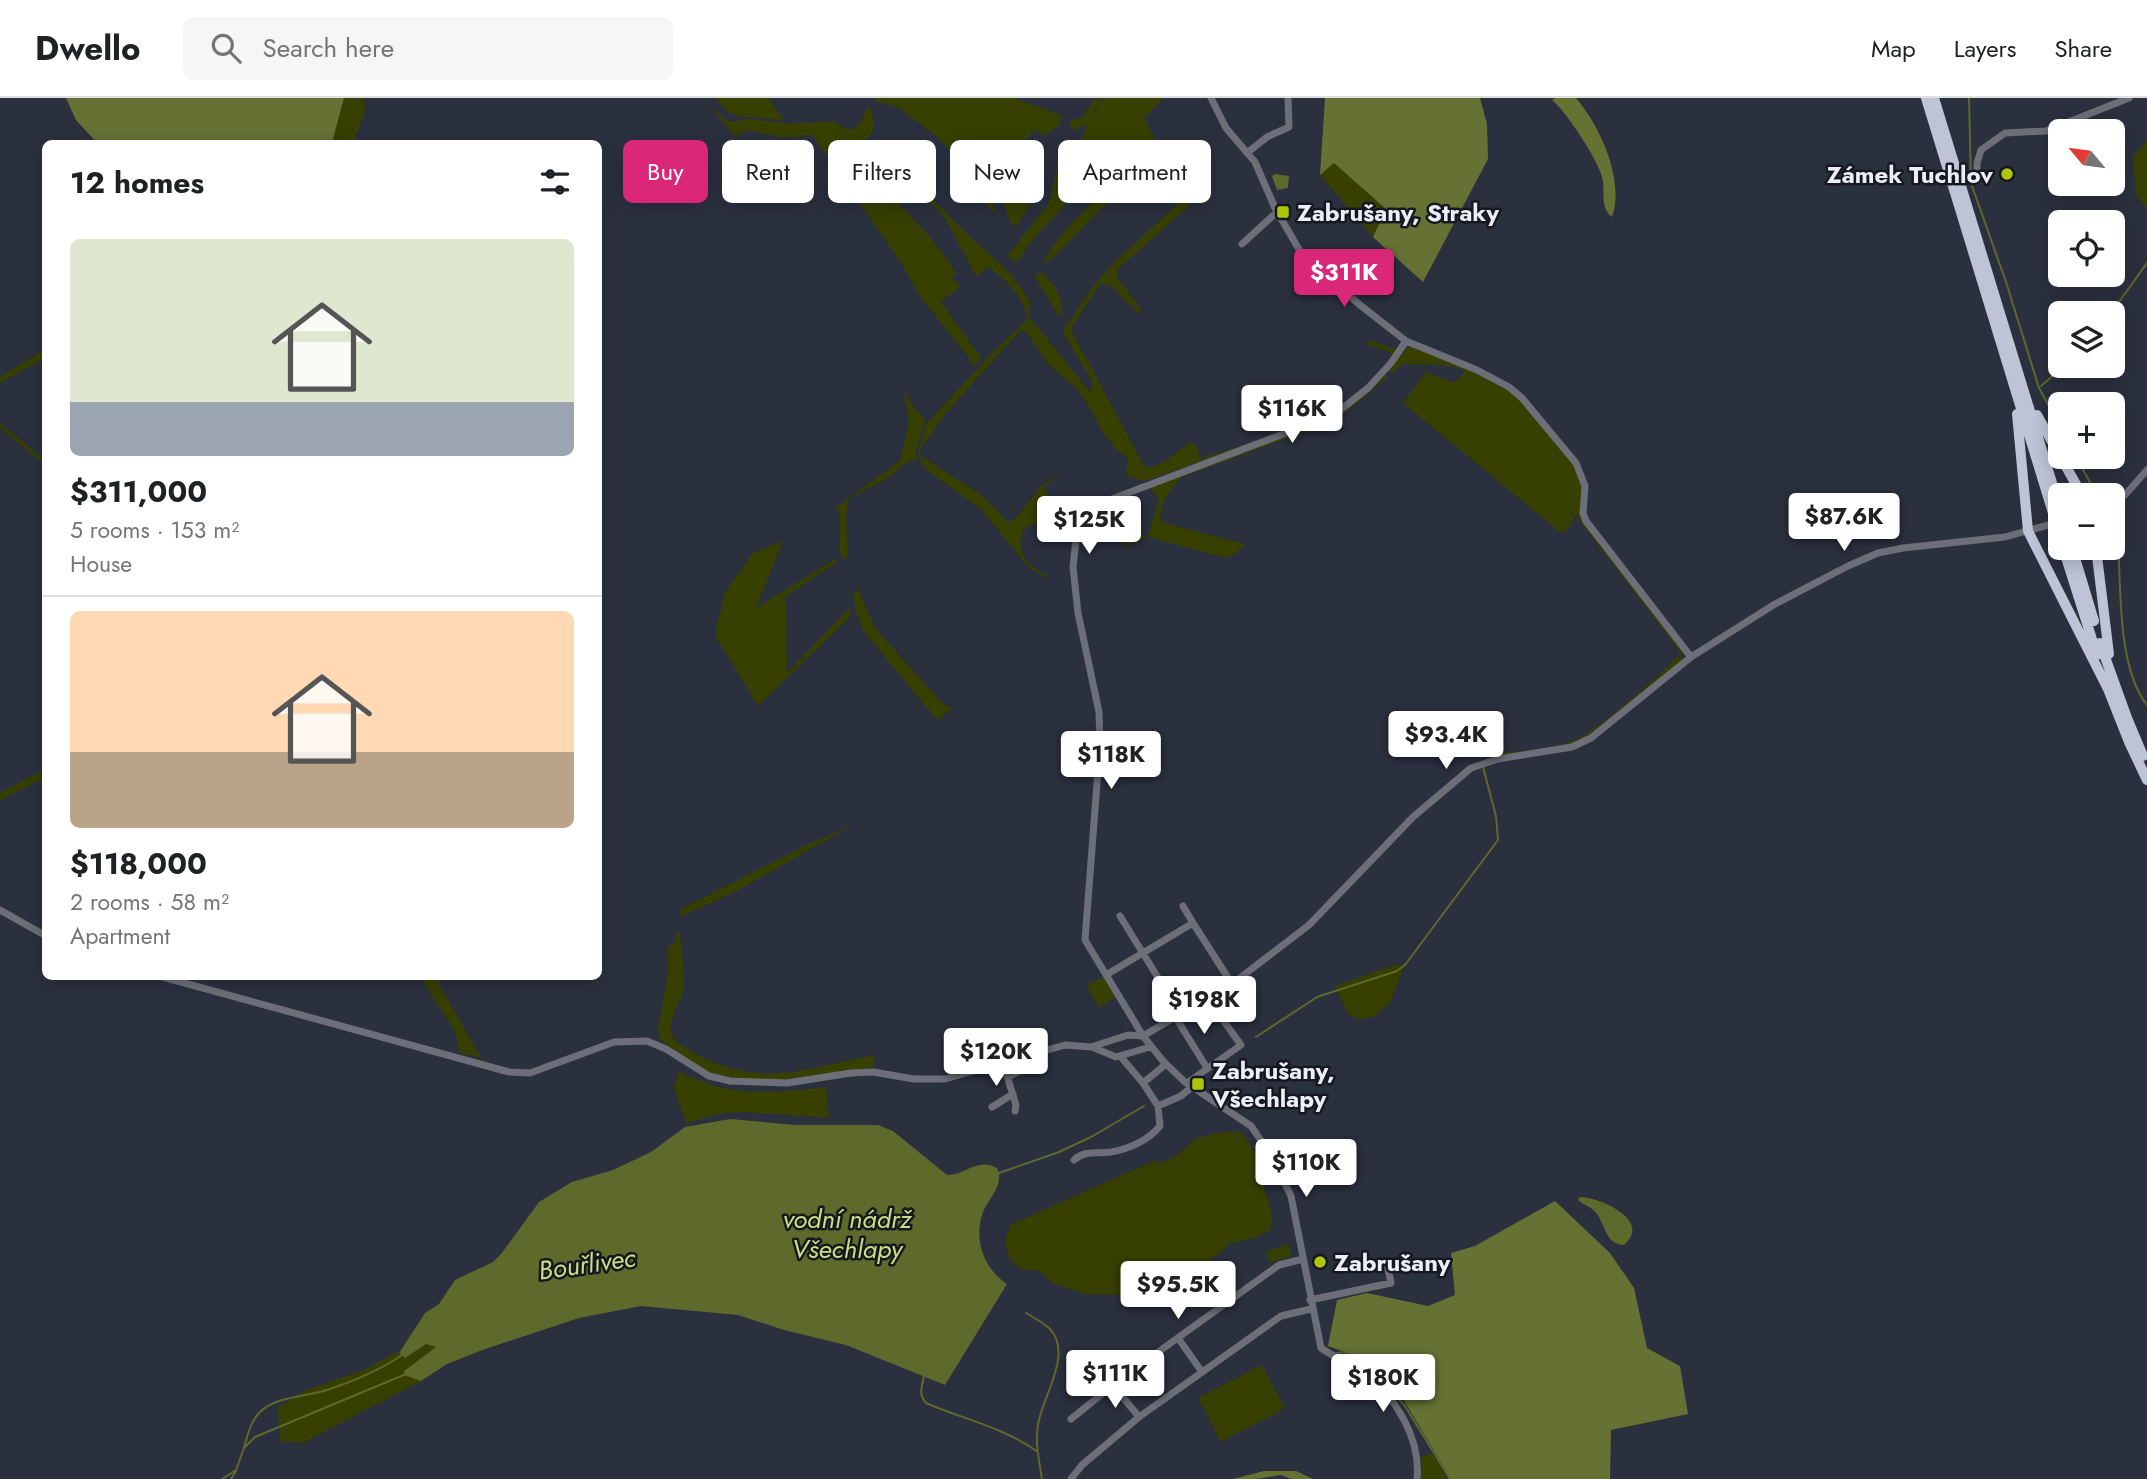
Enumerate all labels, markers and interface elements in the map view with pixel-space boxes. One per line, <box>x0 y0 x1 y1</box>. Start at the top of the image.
search box <box>183 17 673 80</box>
text: Dwello <box>35 25 141 72</box>
icon: search <box>207 29 245 67</box>
text: Search here <box>263 29 394 67</box>
text: Map <box>1871 31 1916 66</box>
text: Layers <box>1954 31 2016 66</box>
text: Share <box>2054 31 2112 66</box>
north arrow <box>2048 119 2124 196</box>
map controls <box>2048 119 2125 560</box>
chip: Buy <box>623 140 708 203</box>
chip: Rent <box>722 140 814 203</box>
chip: Filters <box>828 140 936 203</box>
chip: New <box>950 140 1044 203</box>
chip: Apartment <box>1058 140 1211 203</box>
place label: Zámek Tuchlov <box>1827 157 1993 192</box>
text: 12 homes <box>70 161 204 204</box>
icon: filters <box>536 163 574 201</box>
marker: Zámek Tuchlov <box>1999 166 2015 182</box>
place label: Zabrušany, Straky <box>1297 195 1500 230</box>
marker: Zabrušany, Straky <box>1275 204 1291 220</box>
button: locate <box>2048 210 2125 287</box>
pin: $311K <box>1295 250 1393 309</box>
text: $311K <box>1310 255 1378 289</box>
icon: home <box>259 284 385 410</box>
button: layers <box>2048 301 2125 378</box>
pin: $116K <box>1243 386 1341 445</box>
text: $116K <box>1257 391 1327 425</box>
button: + <box>2048 392 2125 469</box>
text: $311,000 <box>70 470 207 513</box>
button: − <box>2048 483 2125 560</box>
pin: $87.6K <box>1787 494 1901 553</box>
pin: $125K <box>1040 496 1138 556</box>
text: $87.6K <box>1805 499 1883 533</box>
text: $125K <box>1053 502 1125 536</box>
text: 5 rooms · 153 m² <box>70 513 239 547</box>
text: House <box>70 547 132 581</box>
icon: home <box>259 656 385 782</box>
pin: $93.4K <box>1389 712 1503 771</box>
text: $93.4K <box>1404 717 1488 751</box>
pin: $118K <box>1062 732 1160 791</box>
text: $118K <box>1077 737 1145 771</box>
text: $118,000 <box>70 842 207 885</box>
text: 2 rooms · 58 m² <box>70 885 229 919</box>
text: Apartment <box>70 919 170 953</box>
pin: $198K <box>1155 976 1253 1036</box>
text: $198K <box>1168 982 1240 1016</box>
pin: $120K <box>947 1028 1045 1088</box>
text: $120K <box>960 1034 1032 1068</box>
place label: Zabrušany, Všechlapy <box>1211 1053 1335 1116</box>
marker: Zabrušany, Všechlapy <box>1190 1076 1206 1092</box>
pin: $110K <box>1257 1140 1355 1199</box>
text: $110K <box>1271 1145 1341 1179</box>
water label: vodní nádrž Všechlapy <box>783 1200 913 1268</box>
water label: Bouřlivec <box>536 1238 639 1290</box>
place label: Zabrušany <box>1334 1245 1451 1280</box>
marker: Zabrušany <box>1312 1254 1328 1270</box>
pin: $95.5K <box>1121 1262 1235 1321</box>
text: $95.5K <box>1137 1267 1219 1301</box>
pin: $111K <box>1066 1350 1164 1410</box>
pin: $180K <box>1334 1354 1432 1414</box>
text: $111K <box>1082 1356 1148 1390</box>
text: $180K <box>1347 1360 1419 1394</box>

